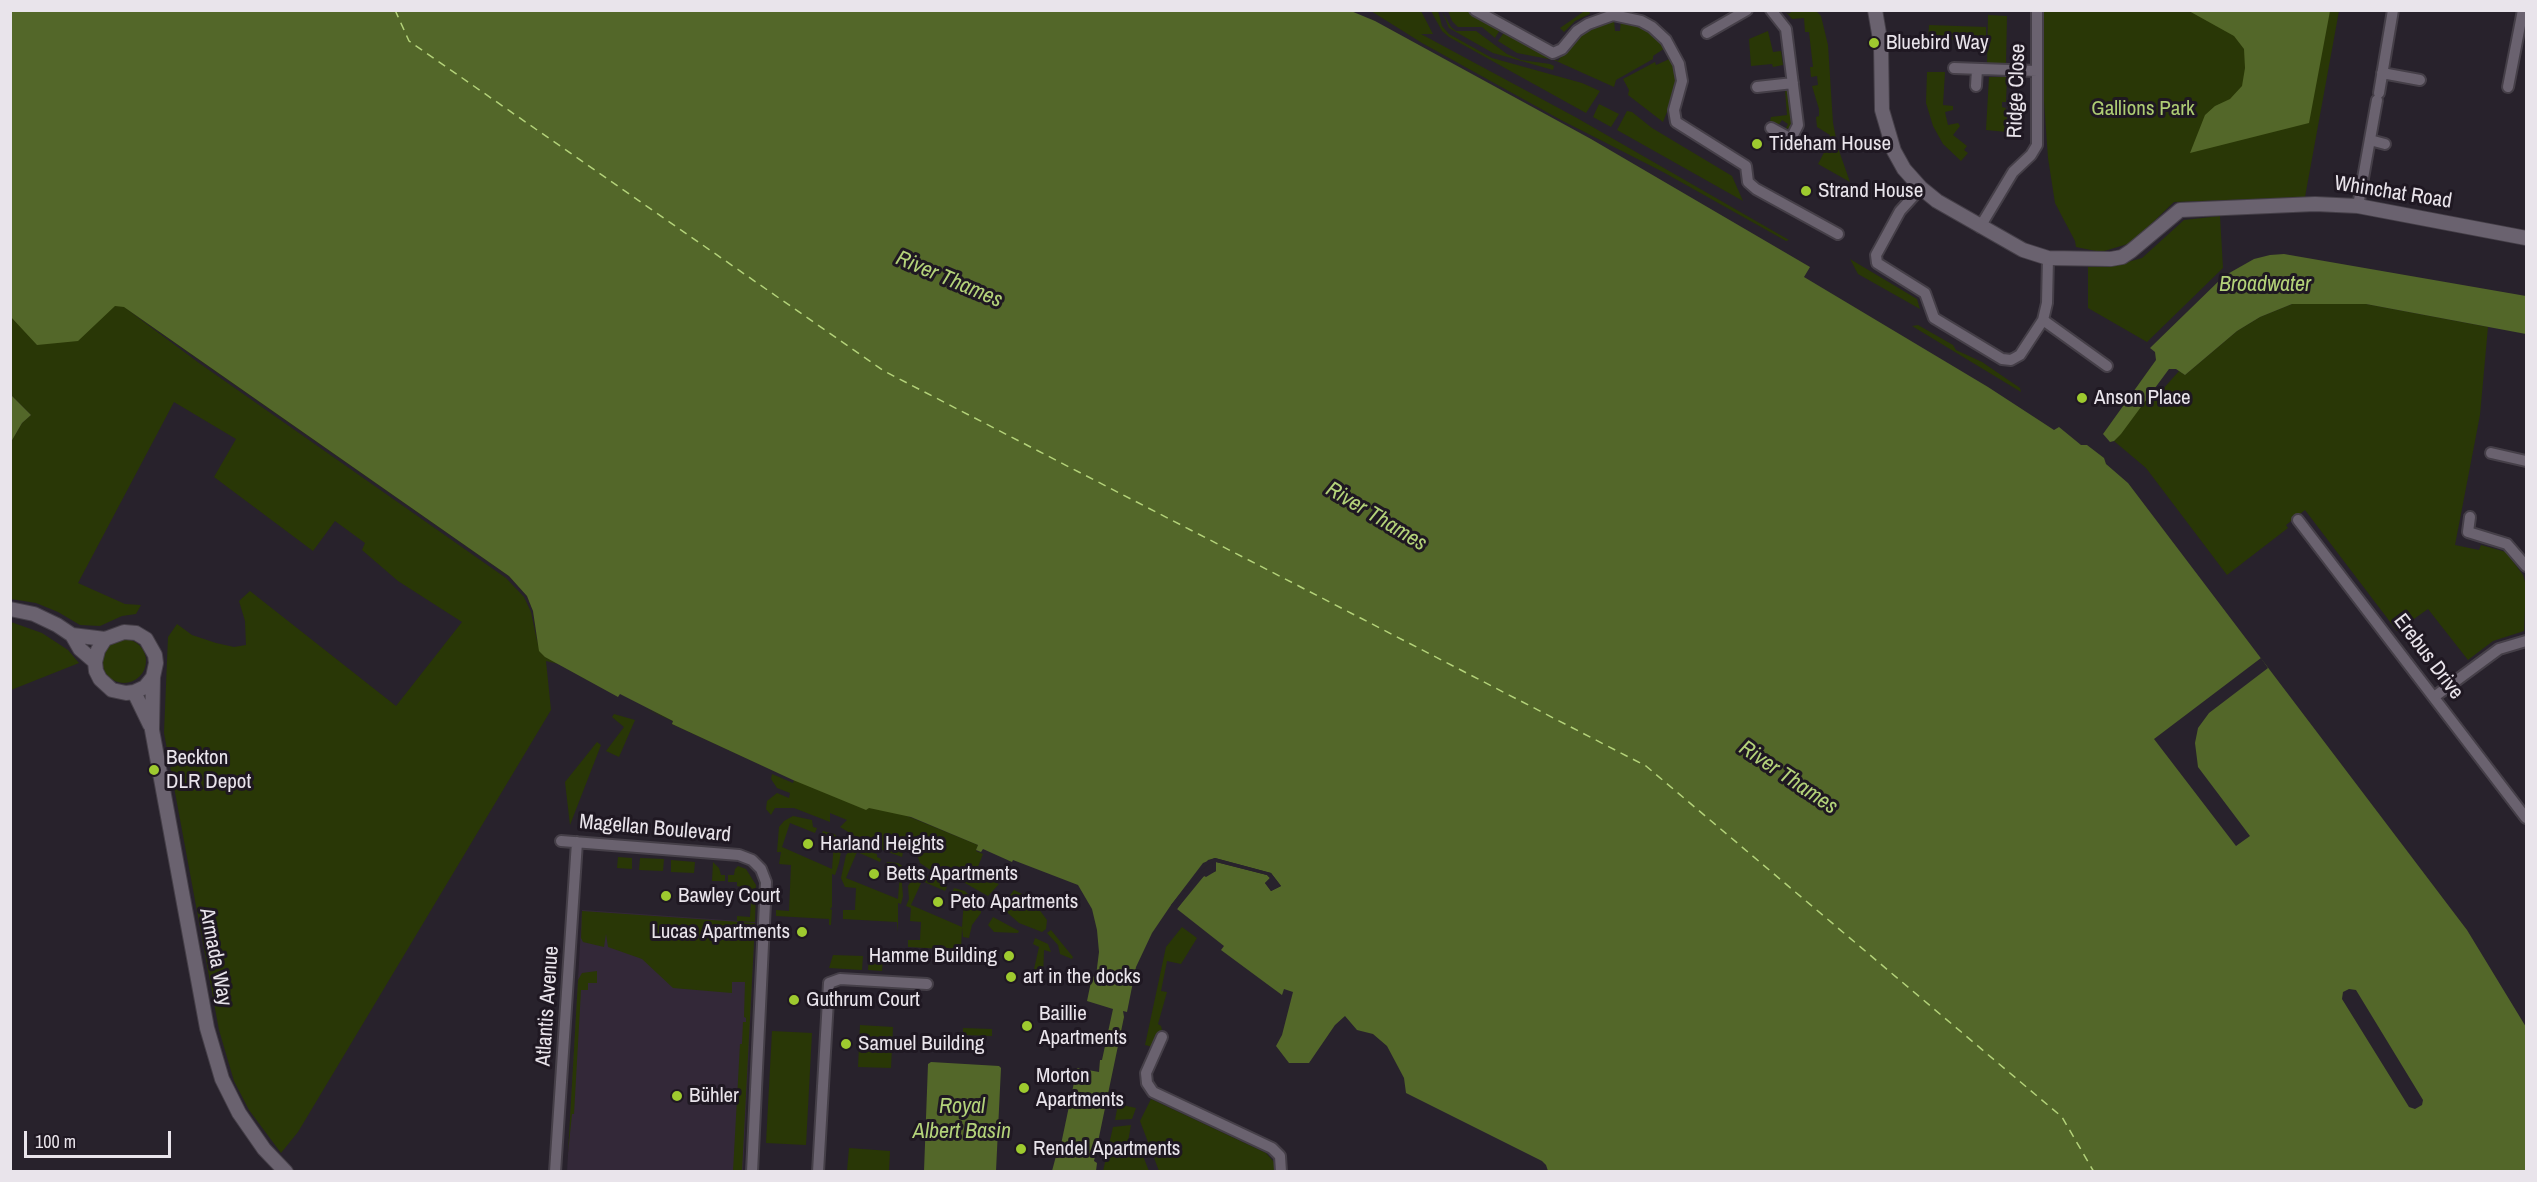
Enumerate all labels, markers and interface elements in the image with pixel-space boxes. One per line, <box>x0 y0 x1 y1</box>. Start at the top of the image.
place label: Bluebird Way <box>1886 30 1989 56</box>
marker: Bluebird Way <box>1867 36 1881 50</box>
street label: Ridge Close <box>2003 43 2031 139</box>
park label: Gallions Park <box>2091 96 2195 122</box>
place label: Tideham House <box>1769 131 1891 157</box>
marker: Tideham House <box>1750 137 1764 151</box>
street label: Whinchat Road <box>2332 171 2454 215</box>
place label: Strand House <box>1818 178 1923 204</box>
marker: Strand House <box>1799 184 1813 198</box>
water label: River Thames <box>892 246 1006 314</box>
water label: Broadwater <box>2219 272 2311 298</box>
place label: Anson Place <box>2094 385 2191 411</box>
marker: Anson Place <box>2075 391 2089 405</box>
water label: River Thames <box>1321 477 1431 557</box>
street label: Erebus Drive <box>2388 609 2468 705</box>
water label: River Thames <box>1734 735 1842 821</box>
place label: Beckton DLR Depot <box>166 745 251 795</box>
marker: Beckton DLR Depot <box>147 763 161 777</box>
street label: Magellan Boulevard <box>578 810 732 848</box>
place label: Harland Heights <box>820 831 944 857</box>
marker: Harland Heights <box>801 837 815 851</box>
place label: Betts Apartments <box>886 861 1018 887</box>
marker: Betts Apartments <box>867 867 881 881</box>
place label: Bawley Court <box>678 883 780 909</box>
marker: Bawley Court <box>659 889 673 903</box>
place label: Peto Apartments <box>950 889 1078 915</box>
marker: Peto Apartments <box>931 895 945 909</box>
street label: Armada Way <box>193 906 237 1008</box>
place label: Lucas Apartments <box>651 919 790 945</box>
marker: Lucas Apartments <box>795 925 809 939</box>
place label: Hamme Building <box>869 943 997 969</box>
street label: Atlantis Avenue <box>531 945 565 1067</box>
marker: Hamme Building <box>1002 949 1016 963</box>
place label: art in the docks <box>1023 964 1141 990</box>
marker: art in the docks <box>1004 970 1018 984</box>
place label: Guthrum Court <box>806 987 920 1013</box>
marker: Guthrum Court <box>787 993 801 1007</box>
place label: Baillie Apartments <box>1039 1001 1127 1051</box>
marker: Baillie Apartments <box>1020 1019 1034 1033</box>
place label: Samuel Building <box>858 1031 984 1057</box>
marker: Samuel Building <box>839 1037 853 1051</box>
place label: Morton Apartments <box>1036 1063 1124 1113</box>
marker: Morton Apartments <box>1017 1081 1031 1095</box>
place label: Bühler <box>689 1083 739 1109</box>
marker: Bühler <box>670 1089 684 1103</box>
water label: Royal Albert Basin <box>913 1094 1011 1146</box>
scale bar <box>27 1119 174 1157</box>
text: 100 m <box>35 1129 76 1154</box>
place label: Rendel Apartments <box>1033 1136 1180 1162</box>
marker: Rendel Apartments <box>1014 1142 1028 1156</box>

